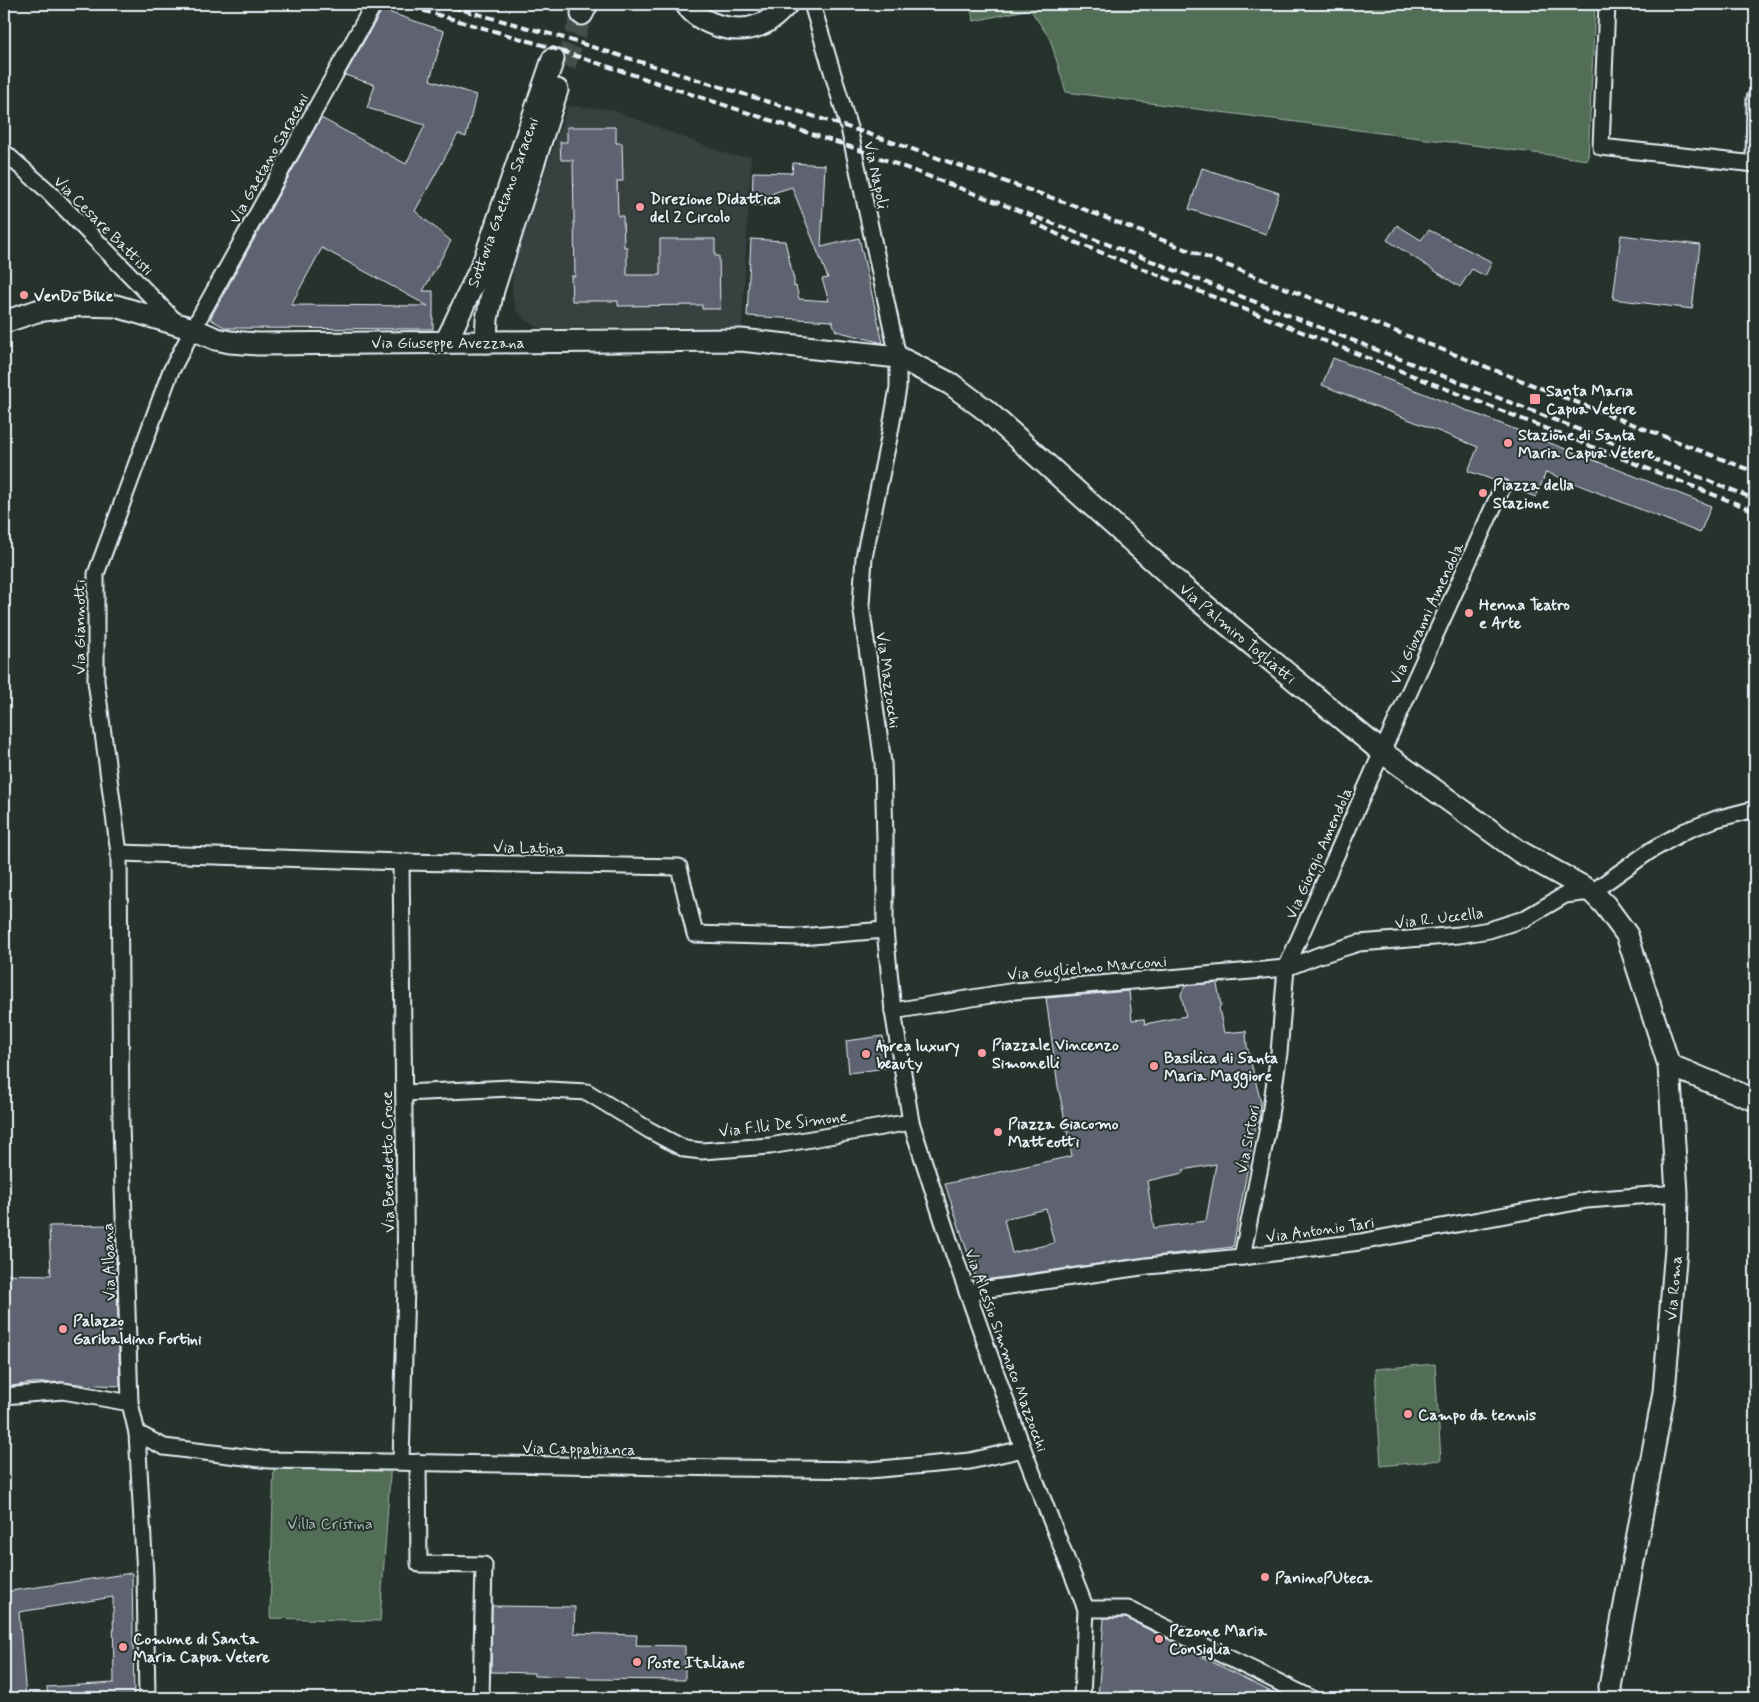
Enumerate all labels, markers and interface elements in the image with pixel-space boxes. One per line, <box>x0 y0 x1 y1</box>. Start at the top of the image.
street label: Via Gaetano Saraceni <box>225 89 314 228</box>
street label: Sottovia Gaetano Saraceni <box>463 114 544 290</box>
street label: Via Napoli <box>858 139 893 211</box>
street label: Via Cesare Battisti <box>48 172 158 281</box>
place label: Direzione Didattica del 2 Circolo <box>650 189 781 228</box>
marker: Direzione Didattica del 2 Circolo <box>634 201 646 213</box>
place label: VenDo Bike <box>34 286 114 307</box>
marker: VenDo Bike <box>18 289 30 301</box>
street label: Via Giuseppe Avezzana <box>371 333 525 354</box>
place label: Santa Maria Capua Vetere <box>1546 381 1637 420</box>
marker: Santa Maria Capua Vetere <box>1528 392 1542 406</box>
place label: Stazione di Santa Maria Capua Vetere <box>1518 425 1655 464</box>
marker: Stazione di Santa Maria Capua Vetere <box>1502 437 1514 449</box>
place label: Piazza della Stazione <box>1493 475 1574 514</box>
marker: Piazza della Stazione <box>1477 487 1489 499</box>
street label: Via Giovanni Amendola <box>1385 539 1470 688</box>
street label: Via Giannotti <box>70 579 91 675</box>
street label: Via Palmiro Togliatti <box>1174 579 1300 690</box>
place label: Henna Teatro e Arte <box>1479 595 1570 634</box>
marker: Henna Teatro e Arte <box>1463 607 1475 619</box>
street label: Via Mazzocchi <box>870 631 905 730</box>
street label: Via Giorgio Amendola <box>1281 784 1359 923</box>
street label: Via Latina <box>493 837 565 860</box>
street label: Via R. Uccella <box>1394 903 1485 934</box>
street label: Via Guglielmo Marconi <box>1006 951 1168 987</box>
place label: Piazzale Vincenzo Simonelli <box>992 1035 1119 1074</box>
place label: Aprea luxury beauty <box>876 1036 960 1075</box>
marker: Piazzale Vincenzo Simonelli <box>976 1047 988 1059</box>
marker: Aprea luxury beauty <box>860 1048 872 1060</box>
place label: Basilica di Santa Maria Maggiore <box>1164 1048 1278 1089</box>
marker: Basilica di Santa Maria Maggiore <box>1148 1060 1160 1072</box>
street label: Via Benedetto Croce <box>377 1091 400 1233</box>
street label: Via Sirtori <box>1232 1103 1265 1175</box>
street label: Via F.lli De Simone <box>718 1106 849 1143</box>
place label: Piazza Giacomo Matteotti <box>1008 1114 1119 1153</box>
marker: Piazza Giacomo Matteotti <box>992 1126 1004 1138</box>
street label: Via Antonio Tari <box>1265 1212 1376 1248</box>
street label: Via Albana <box>98 1222 121 1301</box>
street label: Via Alessio Simmaco Mazzocchi <box>959 1246 1052 1455</box>
street label: Via Roma <box>1661 1255 1688 1321</box>
place label: Palazzo Garibaldino Fortini <box>73 1311 202 1350</box>
marker: Palazzo Garibaldino Fortini <box>57 1323 69 1335</box>
place label: Campo da tennis <box>1418 1405 1536 1426</box>
marker: Campo da tennis <box>1402 1408 1414 1420</box>
street label: Via Cappabianca <box>522 1438 636 1461</box>
park label: Villa Cristina <box>287 1514 373 1535</box>
place label: PaninoPUteca <box>1275 1568 1373 1589</box>
marker: PaninoPUteca <box>1259 1571 1271 1583</box>
place label: Pezone Maria Consiglia <box>1169 1621 1267 1661</box>
place label: Comune di Santa Maria Capua Vetere <box>133 1629 270 1668</box>
marker: Pezone Maria Consiglia <box>1153 1633 1165 1645</box>
marker: Comune di Santa Maria Capua Vetere <box>117 1641 129 1653</box>
place label: Poste Italiane <box>647 1653 745 1674</box>
marker: Poste Italiane <box>631 1656 643 1668</box>

